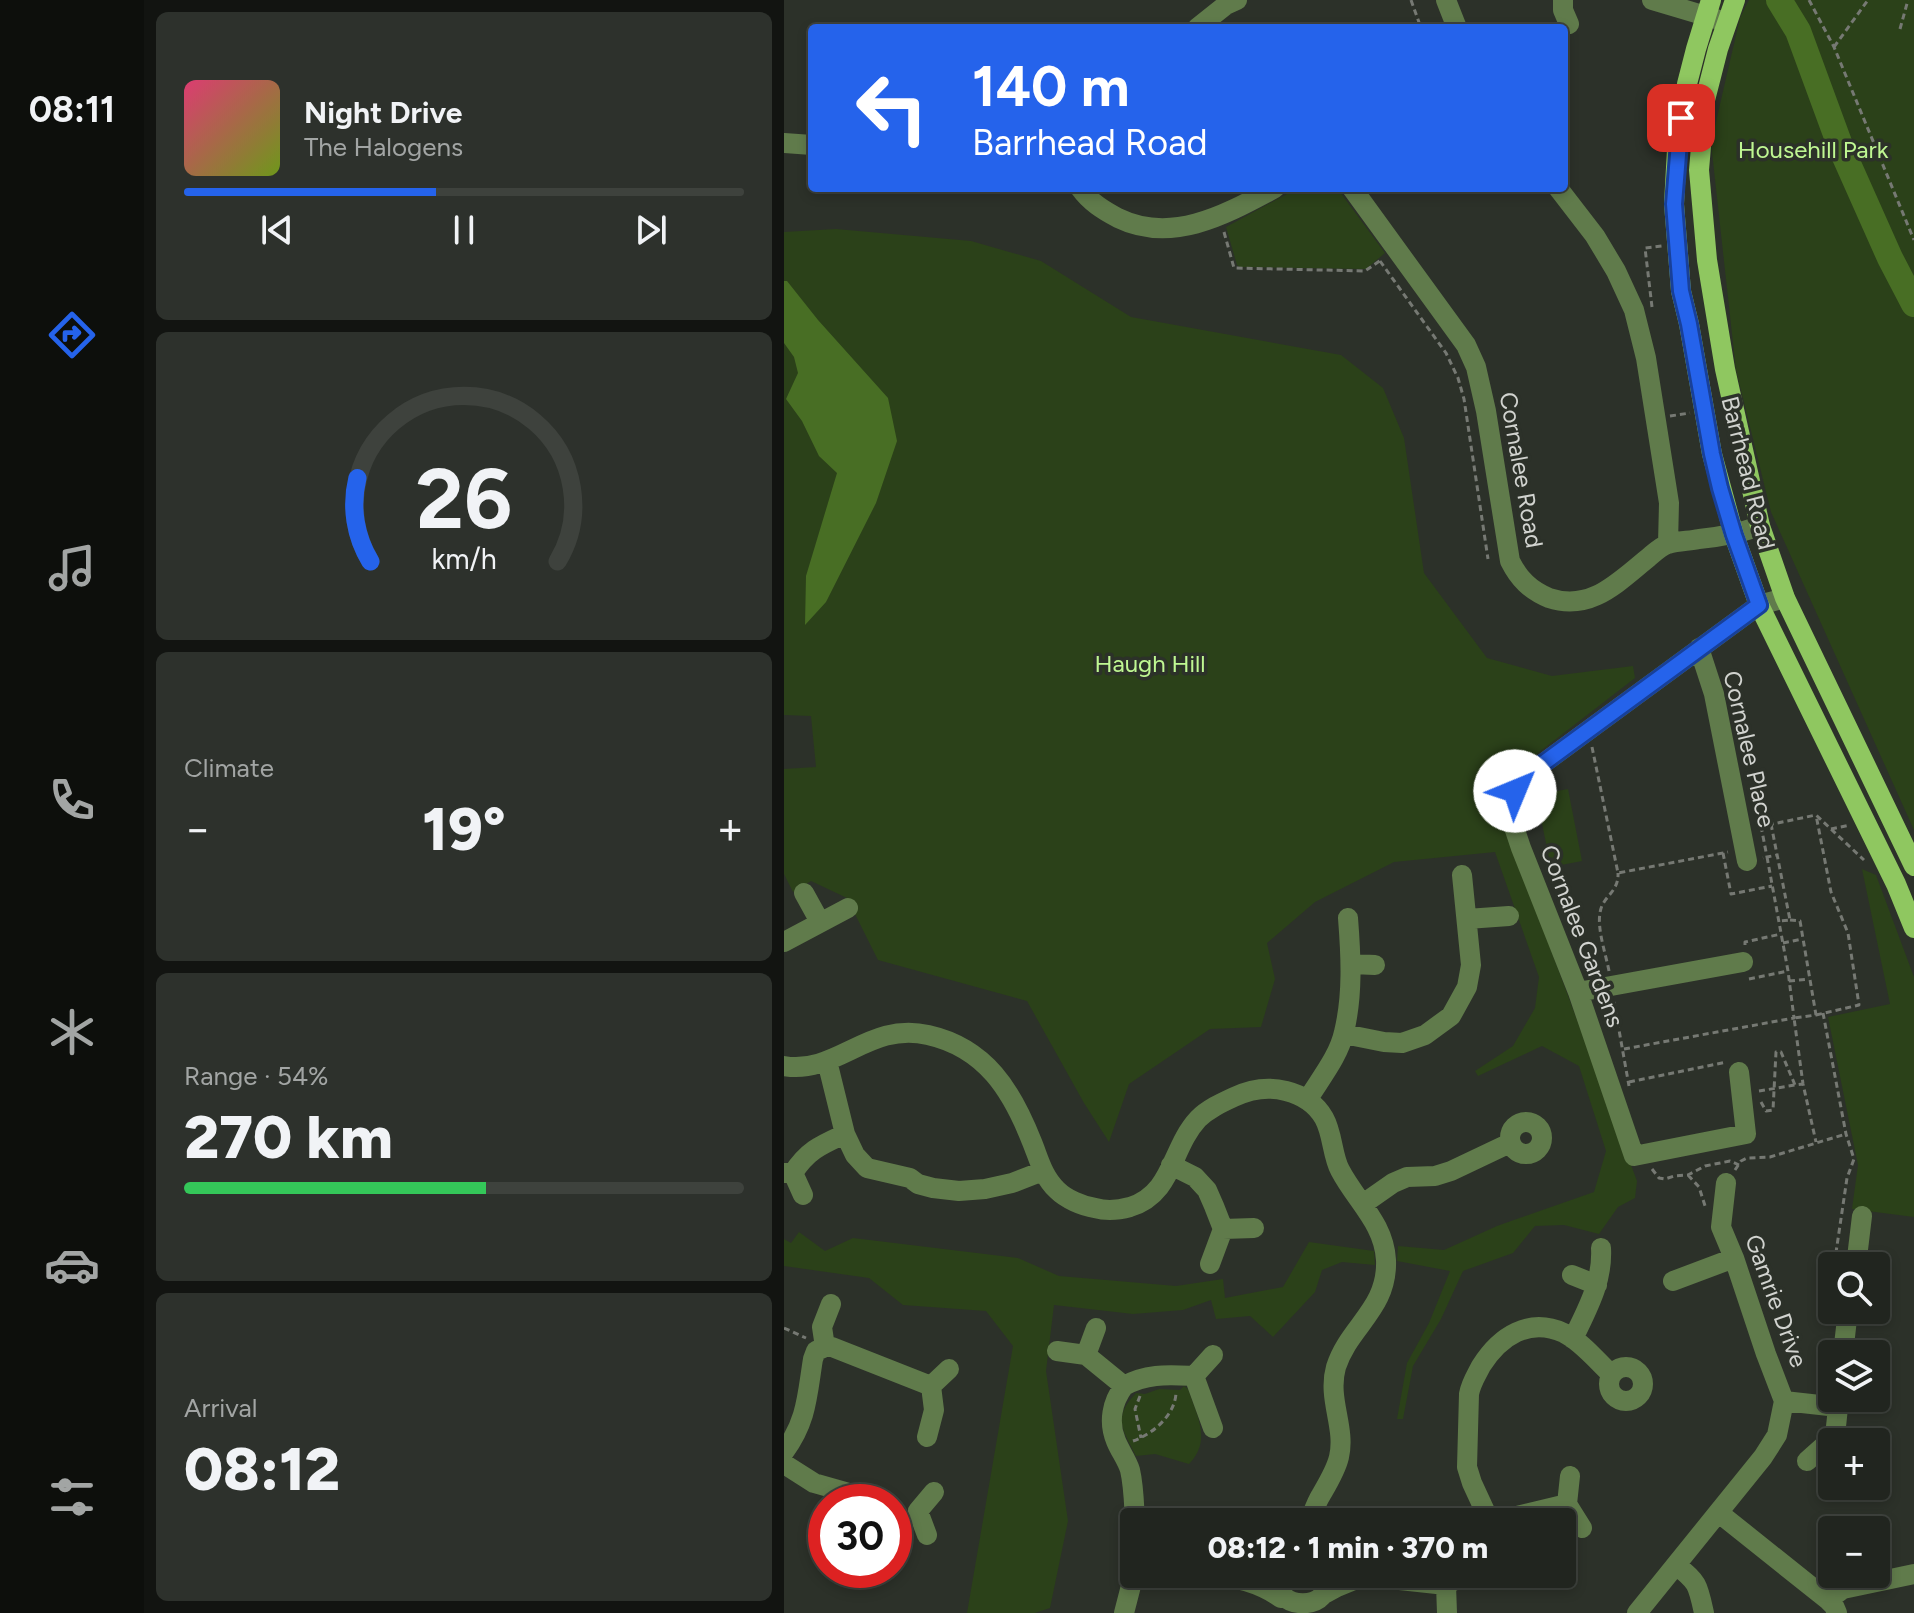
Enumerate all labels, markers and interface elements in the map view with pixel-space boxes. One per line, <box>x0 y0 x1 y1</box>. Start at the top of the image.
text: 140 m <box>972 53 1130 120</box>
icon: left <box>840 56 944 160</box>
pin <box>1647 84 1715 152</box>
text: 08:11 <box>29 88 115 131</box>
text: Night Drive <box>304 94 462 131</box>
icon: arrive <box>1659 96 1703 140</box>
text: Barrhead Road <box>972 121 1208 164</box>
text: The Halogens <box>304 131 463 163</box>
park label: Househill Park <box>1738 135 1889 164</box>
icon: previous <box>255 208 299 252</box>
icon: pause <box>442 208 486 252</box>
icon: next <box>629 208 673 252</box>
icon: directions <box>44 307 100 363</box>
street label: Cornalee Road <box>1494 390 1549 550</box>
street label: Barrhead Road <box>1715 393 1782 553</box>
text: 26 <box>416 449 512 549</box>
icon: music <box>44 540 100 596</box>
text: km/h <box>431 542 497 576</box>
park label: Haugh Hill <box>1094 649 1206 678</box>
street label: Cornalee Place <box>1717 668 1782 830</box>
position arrow <box>1473 749 1557 833</box>
text: Climate <box>184 752 274 784</box>
icon: phone <box>44 772 100 828</box>
text: 19° <box>422 793 506 865</box>
text: − <box>184 802 211 855</box>
text: + <box>717 802 744 855</box>
street label: Cornalee Gardens <box>1534 841 1631 1031</box>
icon: climate <box>44 1004 100 1060</box>
text: Range · 54% <box>184 1060 328 1092</box>
text: 270 km <box>184 1101 393 1173</box>
street label: Gamrie Drive <box>1739 1231 1814 1371</box>
icon: car <box>44 1237 100 1293</box>
map controls <box>1818 1252 1890 1588</box>
button: search <box>1818 1252 1890 1324</box>
button: layers <box>1818 1340 1890 1412</box>
text: Arrival <box>184 1392 257 1424</box>
button: + <box>1818 1428 1890 1500</box>
text: 08:12 <box>184 1433 340 1505</box>
icon: filters <box>44 1469 100 1525</box>
speed limit sign: 30 <box>808 1484 912 1588</box>
button: − <box>1818 1516 1890 1588</box>
text: 08:12 · 1 min · 370 m <box>1208 1529 1488 1566</box>

